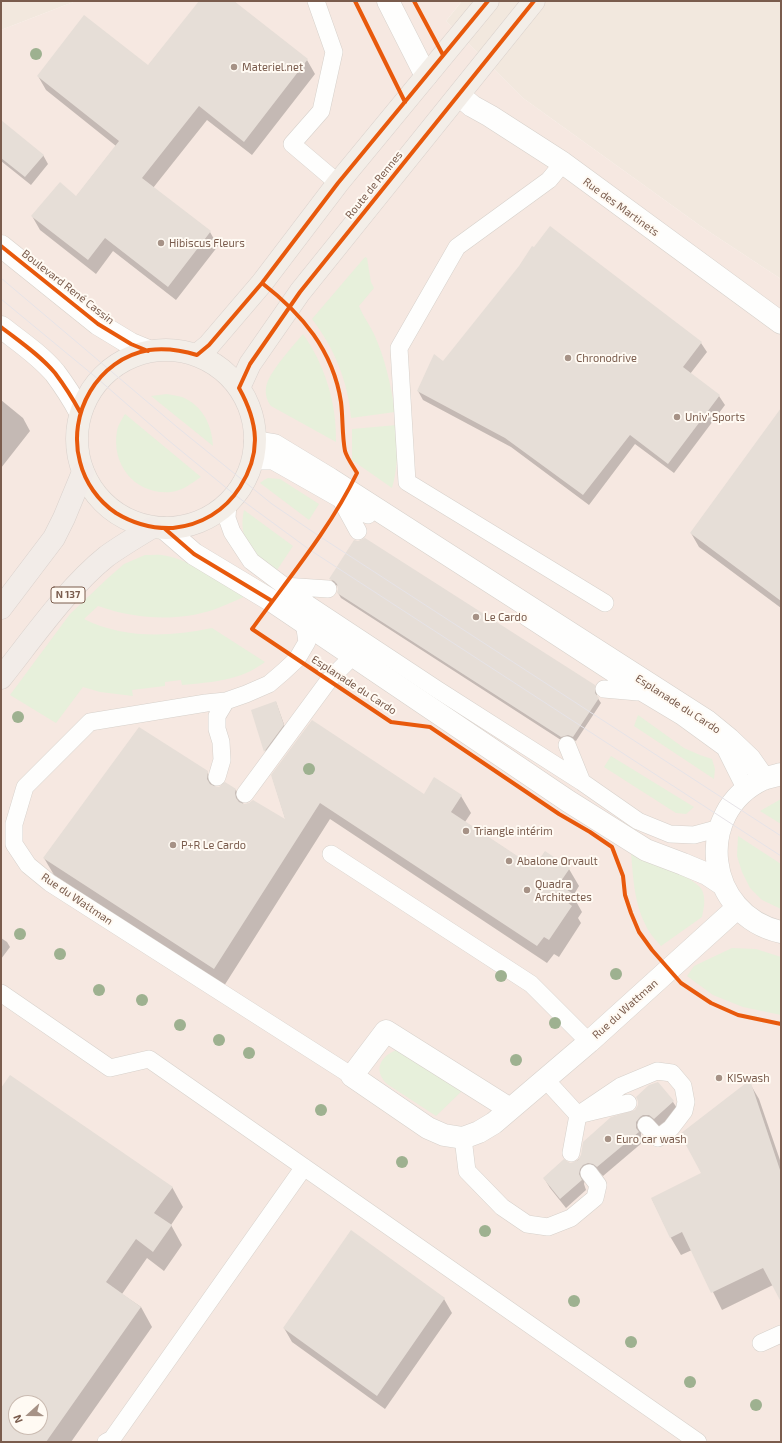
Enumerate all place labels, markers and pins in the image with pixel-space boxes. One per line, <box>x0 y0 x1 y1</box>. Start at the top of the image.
place label: Materiel.net <box>242 60 303 74</box>
marker: Materiel.net <box>229 62 239 72</box>
place label: Hibiscus Fleurs <box>169 236 245 250</box>
marker: Hibiscus Fleurs <box>156 238 166 248</box>
place label: Chronodrive <box>576 351 637 365</box>
marker: Chronodrive <box>563 353 573 363</box>
place label: Univ' Sports <box>685 410 745 424</box>
marker: Univ' Sports <box>672 412 682 422</box>
place label: Le Cardo <box>484 610 527 624</box>
marker: Le Cardo <box>471 612 481 622</box>
place label: Triangle intérim <box>474 824 553 838</box>
marker: Triangle intérim <box>461 826 471 836</box>
place label: P+R Le Cardo <box>181 838 246 852</box>
marker: P+R Le Cardo <box>168 840 178 850</box>
place label: Abalone Orvault <box>517 854 598 868</box>
marker: Abalone Orvault <box>504 856 514 866</box>
place label: Quadra Architectes <box>535 877 592 903</box>
marker: Quadra Architectes <box>522 885 532 895</box>
place label: KISwash <box>727 1071 770 1085</box>
marker: KISwash <box>714 1073 724 1083</box>
place label: Euro car wash <box>616 1132 687 1146</box>
marker: Euro car wash <box>603 1134 613 1144</box>

